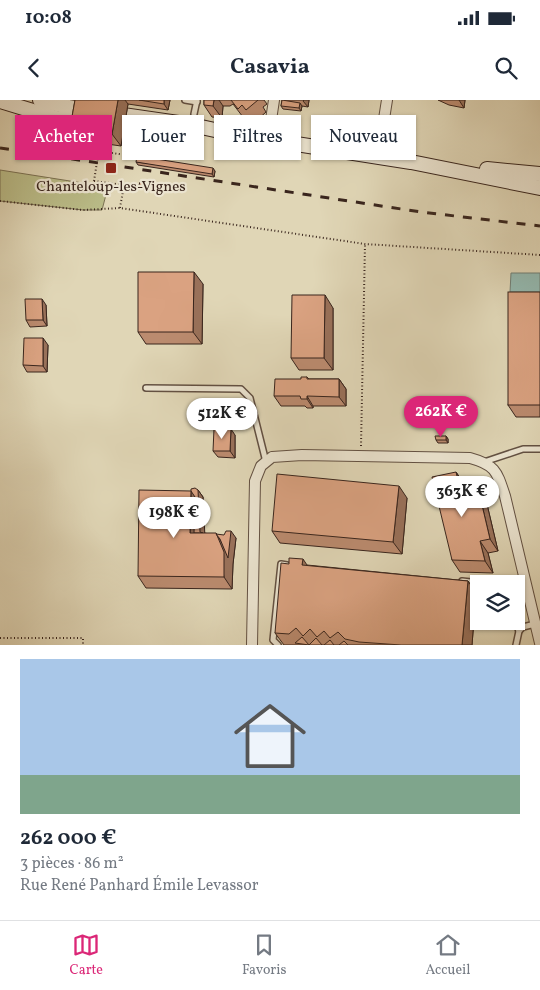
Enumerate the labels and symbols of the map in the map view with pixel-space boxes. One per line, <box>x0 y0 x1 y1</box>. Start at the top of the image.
marker: Chanteloup-les-Vignes <box>104 161 118 175</box>
place label: Chanteloup-les-Vignes <box>36 177 186 198</box>
pin: 262K € <box>400 396 482 438</box>
pin: 512K € <box>181 398 263 440</box>
pin: 363K € <box>421 476 503 518</box>
pin: 198K € <box>133 496 215 539</box>

